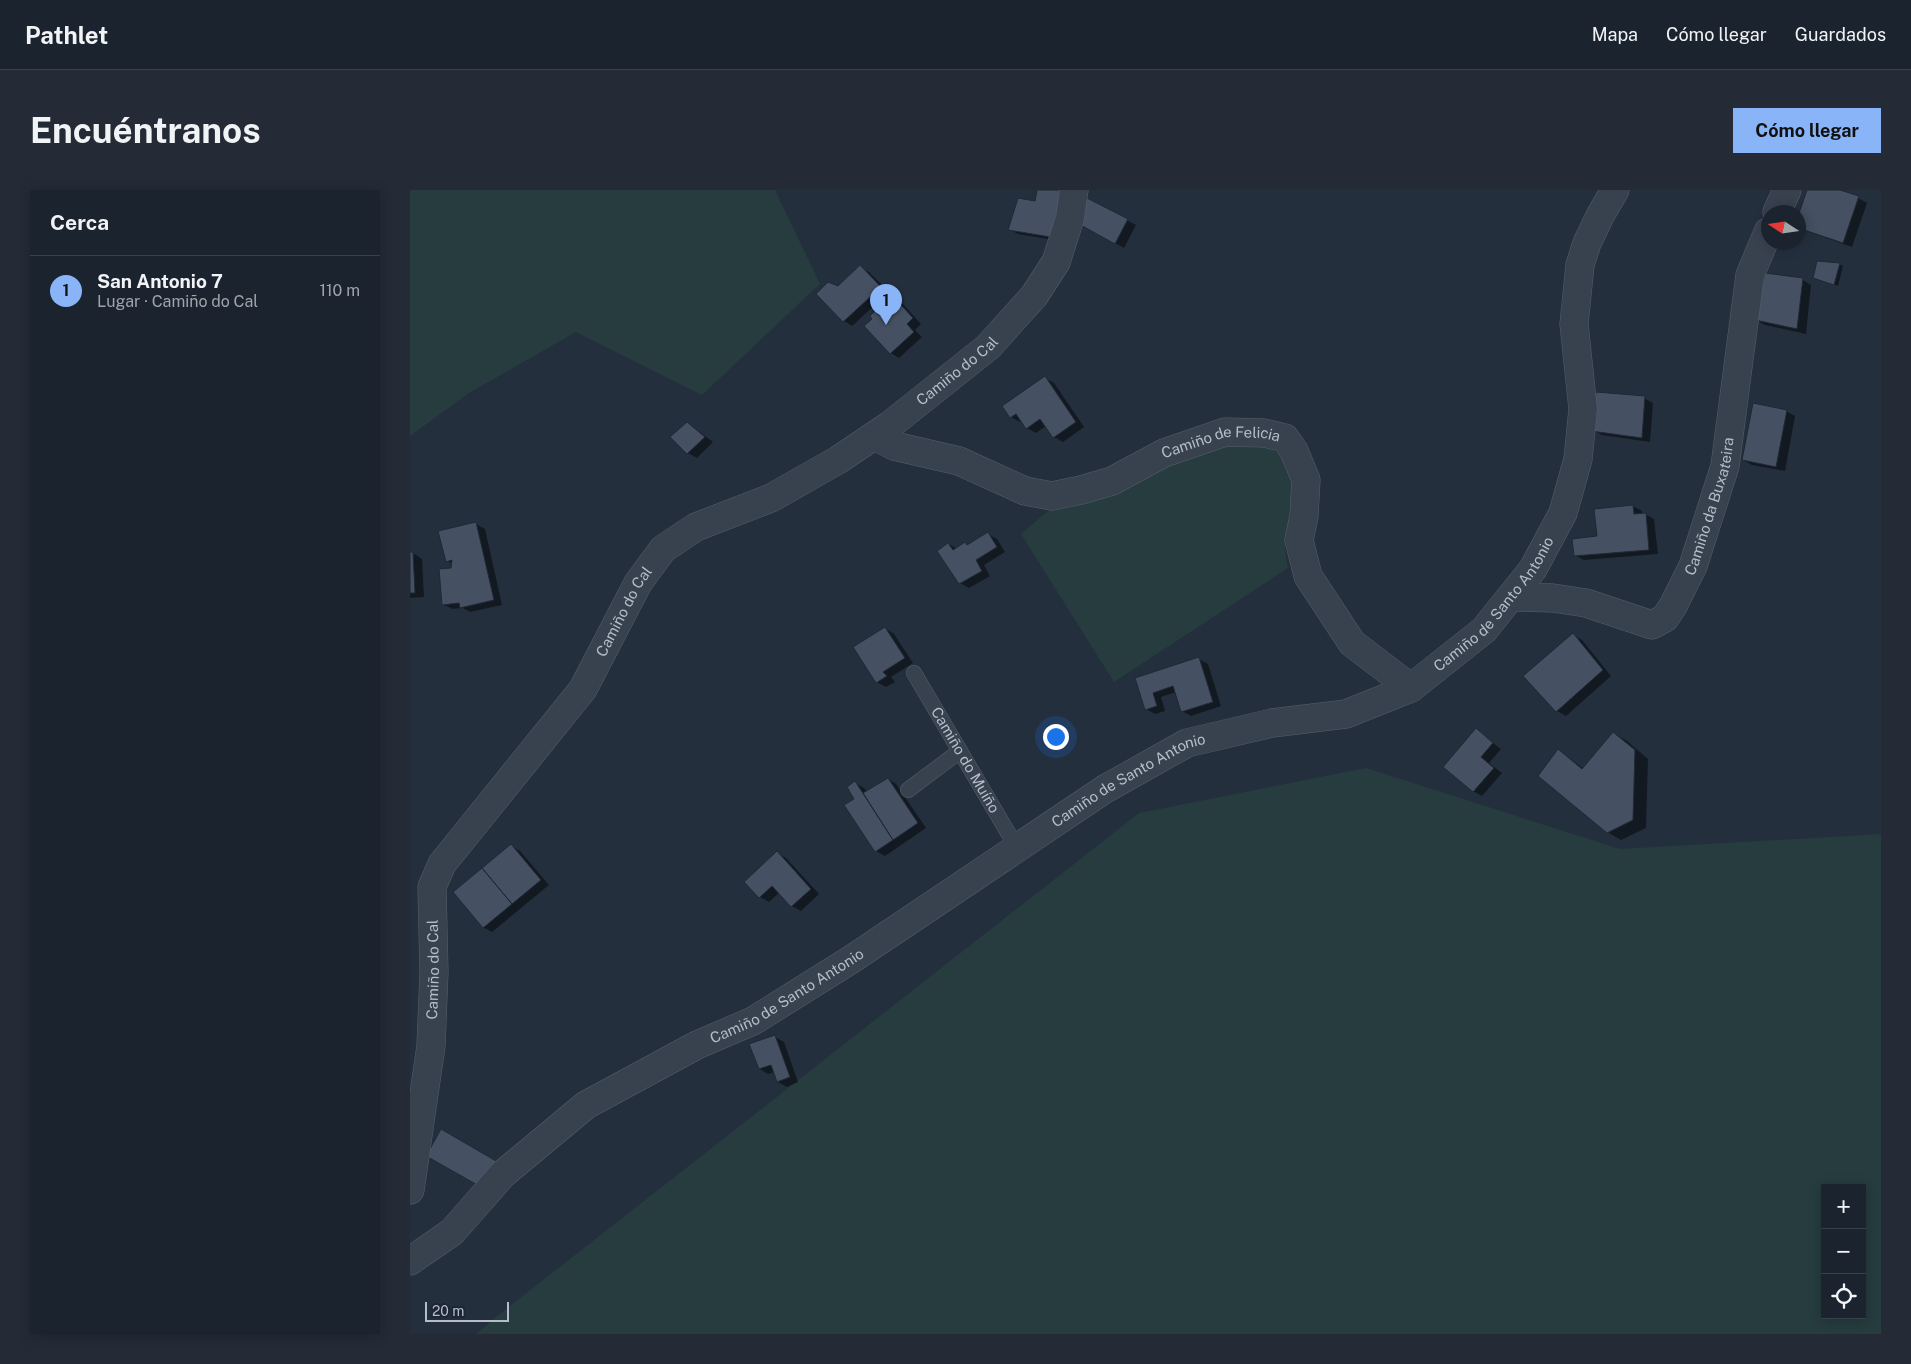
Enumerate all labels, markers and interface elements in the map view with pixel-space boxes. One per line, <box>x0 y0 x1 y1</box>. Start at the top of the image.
text: Pathlet <box>25 21 108 49</box>
text: Mapa <box>1592 24 1638 45</box>
text: Cómo llegar <box>1666 24 1767 45</box>
text: Guardados <box>1795 24 1886 45</box>
button: Cómo llegar <box>1733 108 1881 153</box>
text: Encuéntranos <box>30 110 261 151</box>
north arrow <box>1761 205 1806 250</box>
text: Cerca <box>50 210 109 235</box>
text: San Antonio 7 <box>97 270 223 292</box>
text: 1 <box>63 281 69 300</box>
text: 110 m <box>319 281 360 300</box>
pin: 1 <box>870 284 902 325</box>
text: Lugar · Camiño do Cal <box>97 292 258 311</box>
street label: Camiño do Cal <box>913 333 1001 409</box>
street label: Camiño de Felicia <box>1159 423 1282 461</box>
street label: Camiño da Buxateira <box>1681 436 1737 578</box>
street label: Camiño de Santo Antonio <box>1430 534 1557 675</box>
street label: Camiño do Cal <box>592 563 655 659</box>
street label: Camiño do Muíño <box>928 704 1003 816</box>
your location <box>1043 724 1069 750</box>
street label: Camiño de Santo Antonio <box>1048 730 1207 831</box>
street label: Camiño do Cal <box>423 919 442 1020</box>
street label: Camiño de Santo Antonio <box>707 945 867 1046</box>
map controls <box>1821 1184 1866 1319</box>
button: + <box>1821 1184 1866 1229</box>
button: − <box>1821 1229 1866 1274</box>
button: locate <box>1821 1274 1866 1319</box>
scale bar <box>425 1299 509 1322</box>
text: 20 m <box>432 1303 464 1319</box>

